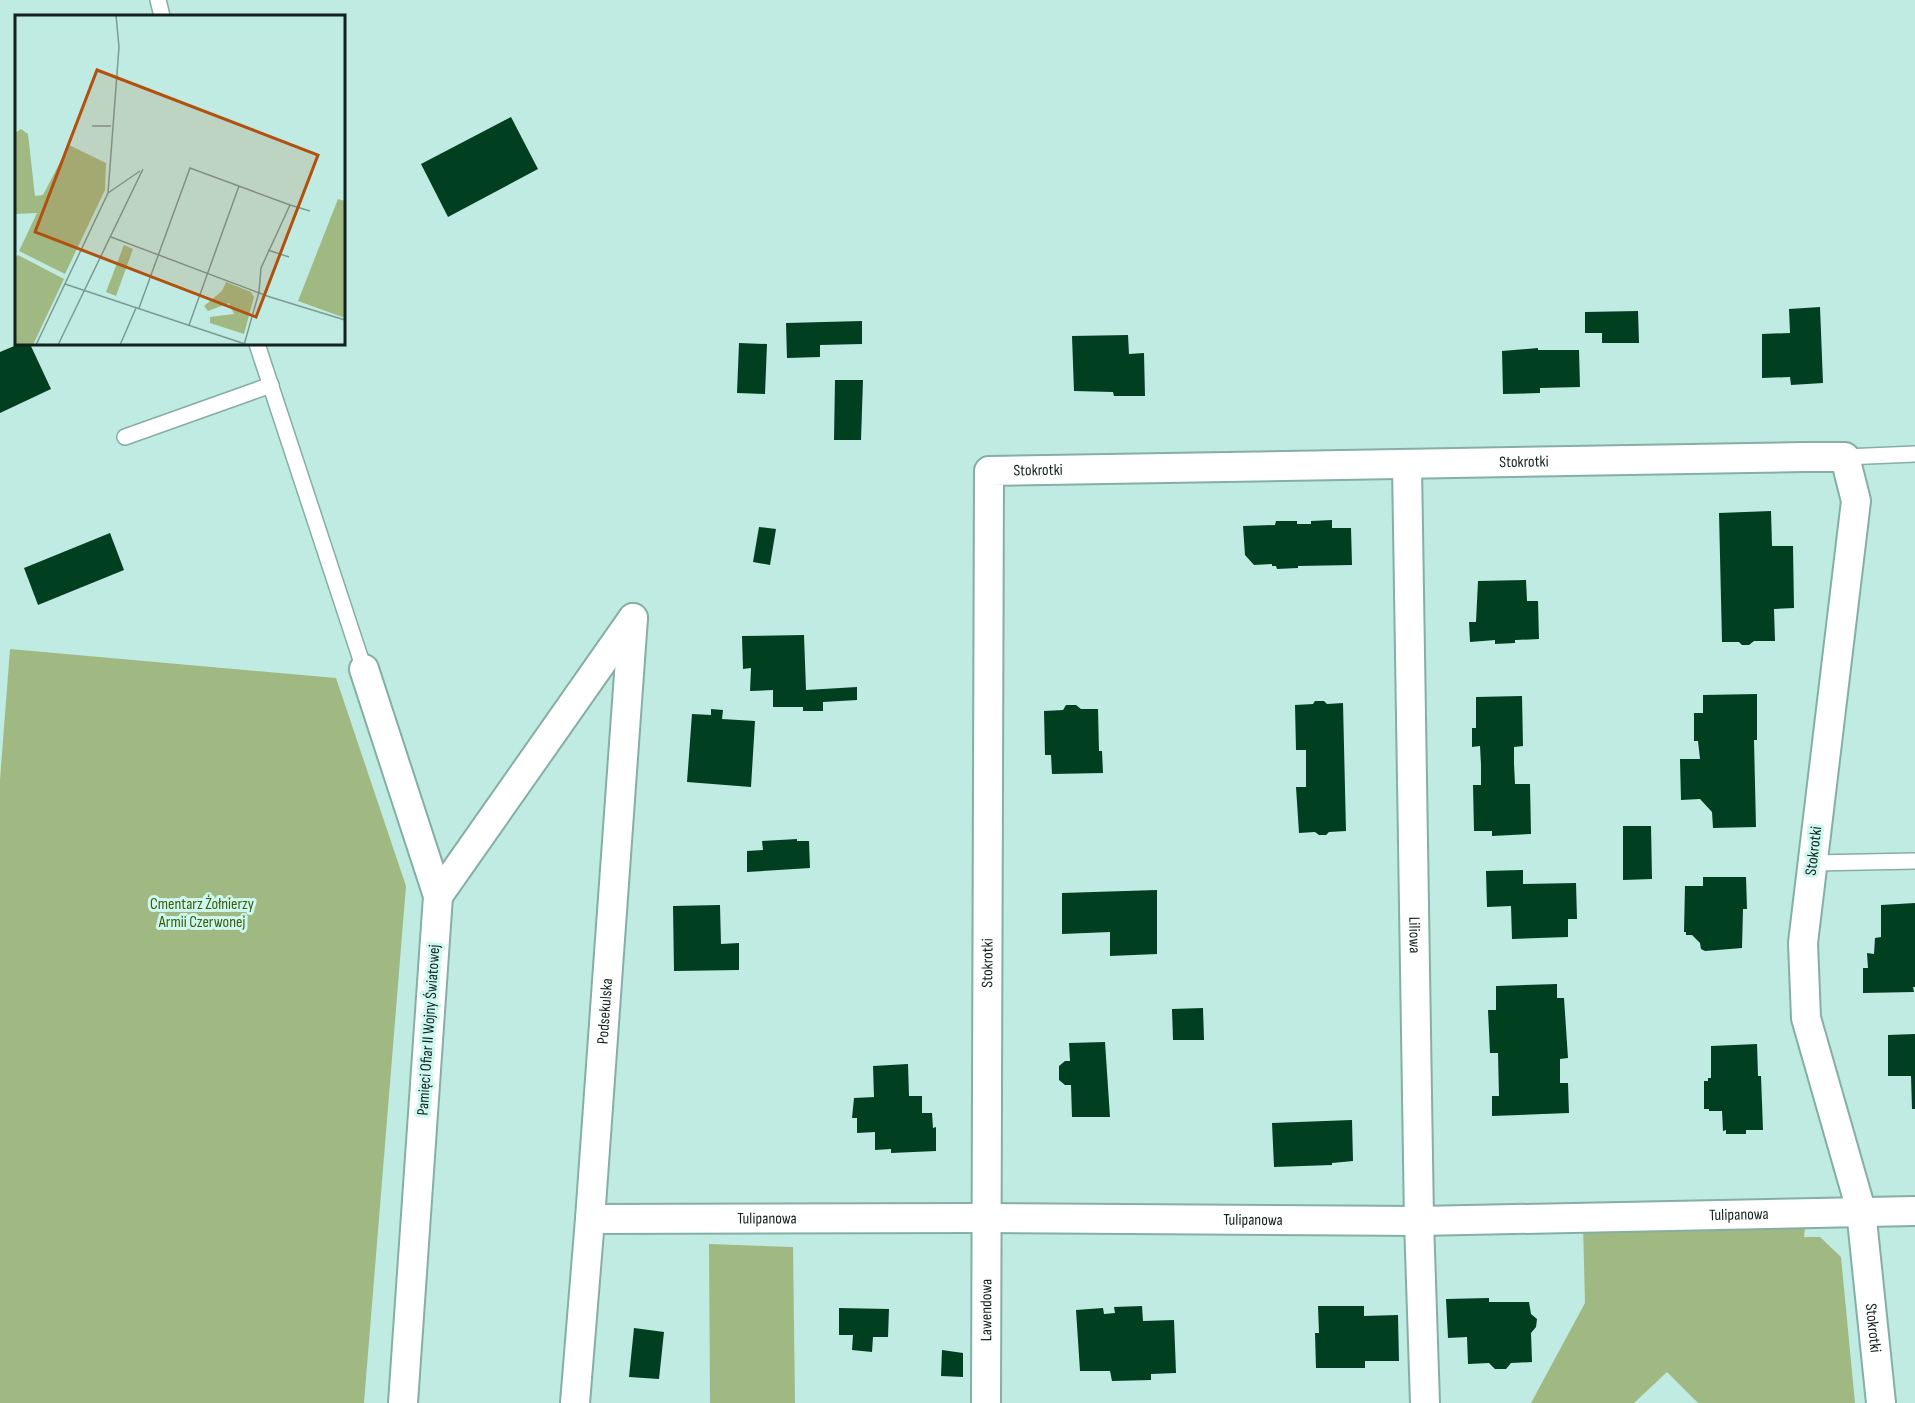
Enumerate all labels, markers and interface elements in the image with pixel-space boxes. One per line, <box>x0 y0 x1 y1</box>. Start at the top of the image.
inset map <box>15 15 345 345</box>
street label: Stokrotki <box>1499 452 1549 472</box>
street label: Stokrotki <box>1013 460 1063 480</box>
street label: Stokrotki <box>1802 825 1826 877</box>
park label: Cmentarz Żołnierzy Armii Czerwonej <box>150 895 254 932</box>
street label: Liliowa <box>1405 916 1424 953</box>
street label: Stokrotki <box>978 938 997 988</box>
street label: Pamięci Ofiar II Wojny Światowej <box>414 944 444 1116</box>
street label: Podsekulska <box>593 977 617 1045</box>
street label: Tulipanowa <box>1709 1204 1769 1225</box>
street label: Tulipanowa <box>737 1209 797 1228</box>
street label: Tulipanowa <box>1223 1210 1283 1230</box>
street label: Lawendowa <box>977 1279 996 1341</box>
street label: Stokrotki <box>1861 1302 1885 1353</box>

